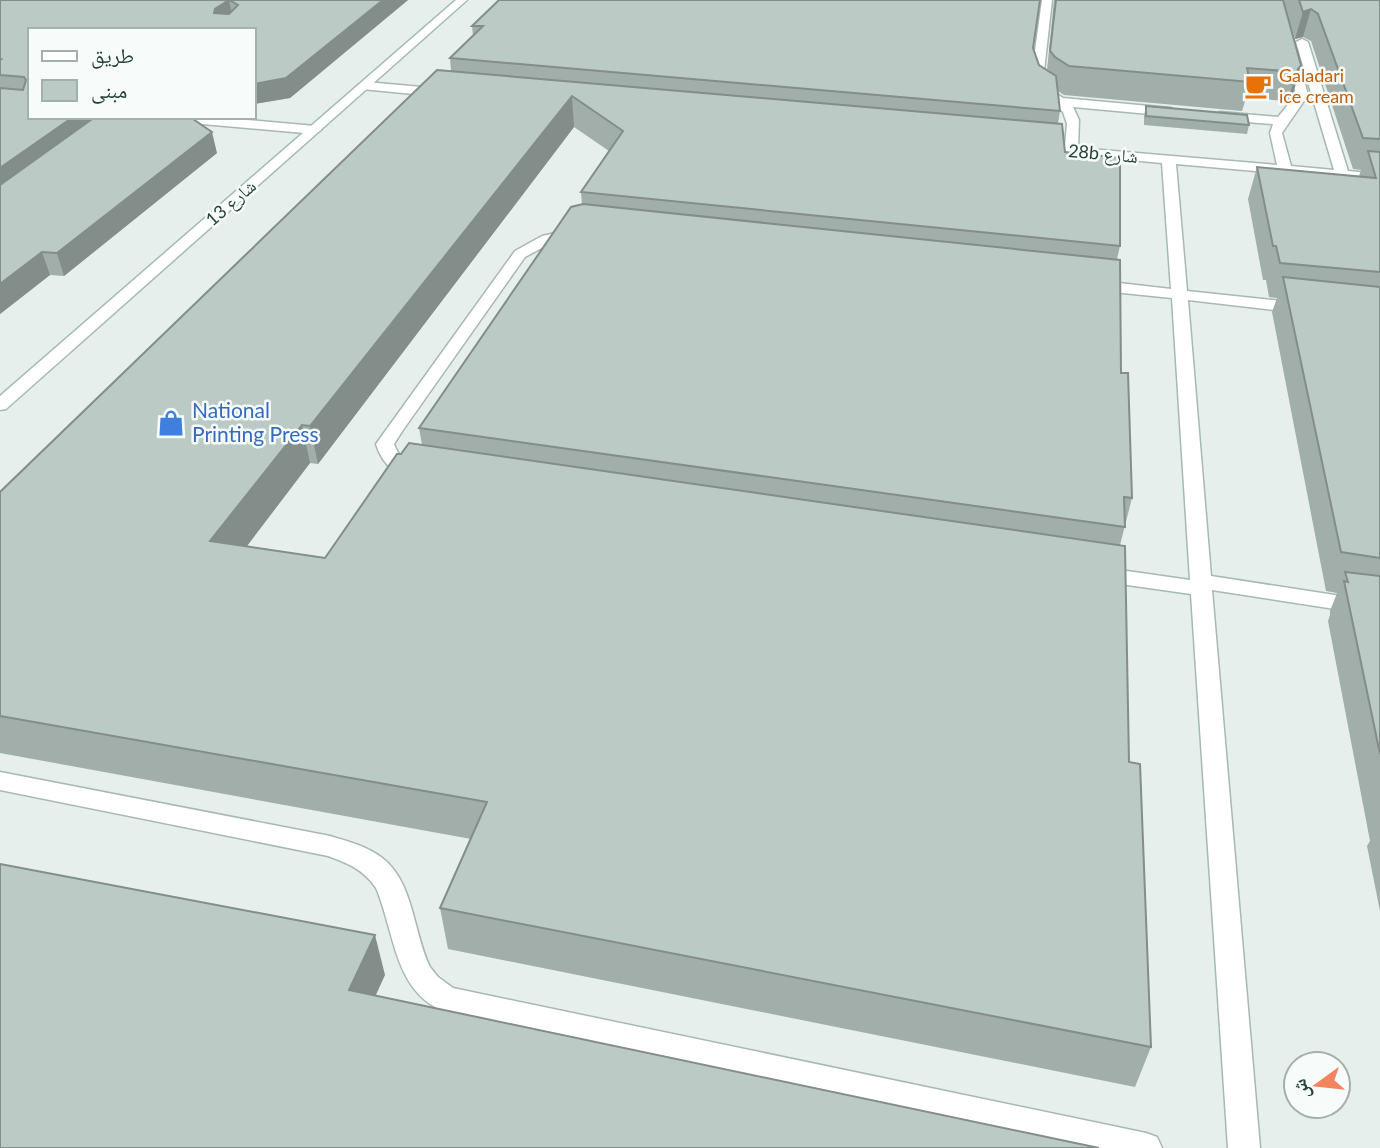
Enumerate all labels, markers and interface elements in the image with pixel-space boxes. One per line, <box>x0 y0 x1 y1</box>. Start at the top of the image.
legend <box>28 28 256 119</box>
text: طريق <box>91 42 134 69</box>
place label: Galadari ice cream <box>1279 64 1354 107</box>
cafe icon: Galadari ice cream <box>1243 71 1273 101</box>
text: مبنى <box>91 77 127 104</box>
street label: 28b شارع <box>1067 139 1139 168</box>
street label: شارع 13 <box>201 174 261 231</box>
place label: National Printing Press <box>192 397 319 446</box>
shop icon: National Printing Press <box>156 408 186 438</box>
north arrow <box>1282 1050 1352 1120</box>
text: ش <box>1286 1077 1315 1102</box>

